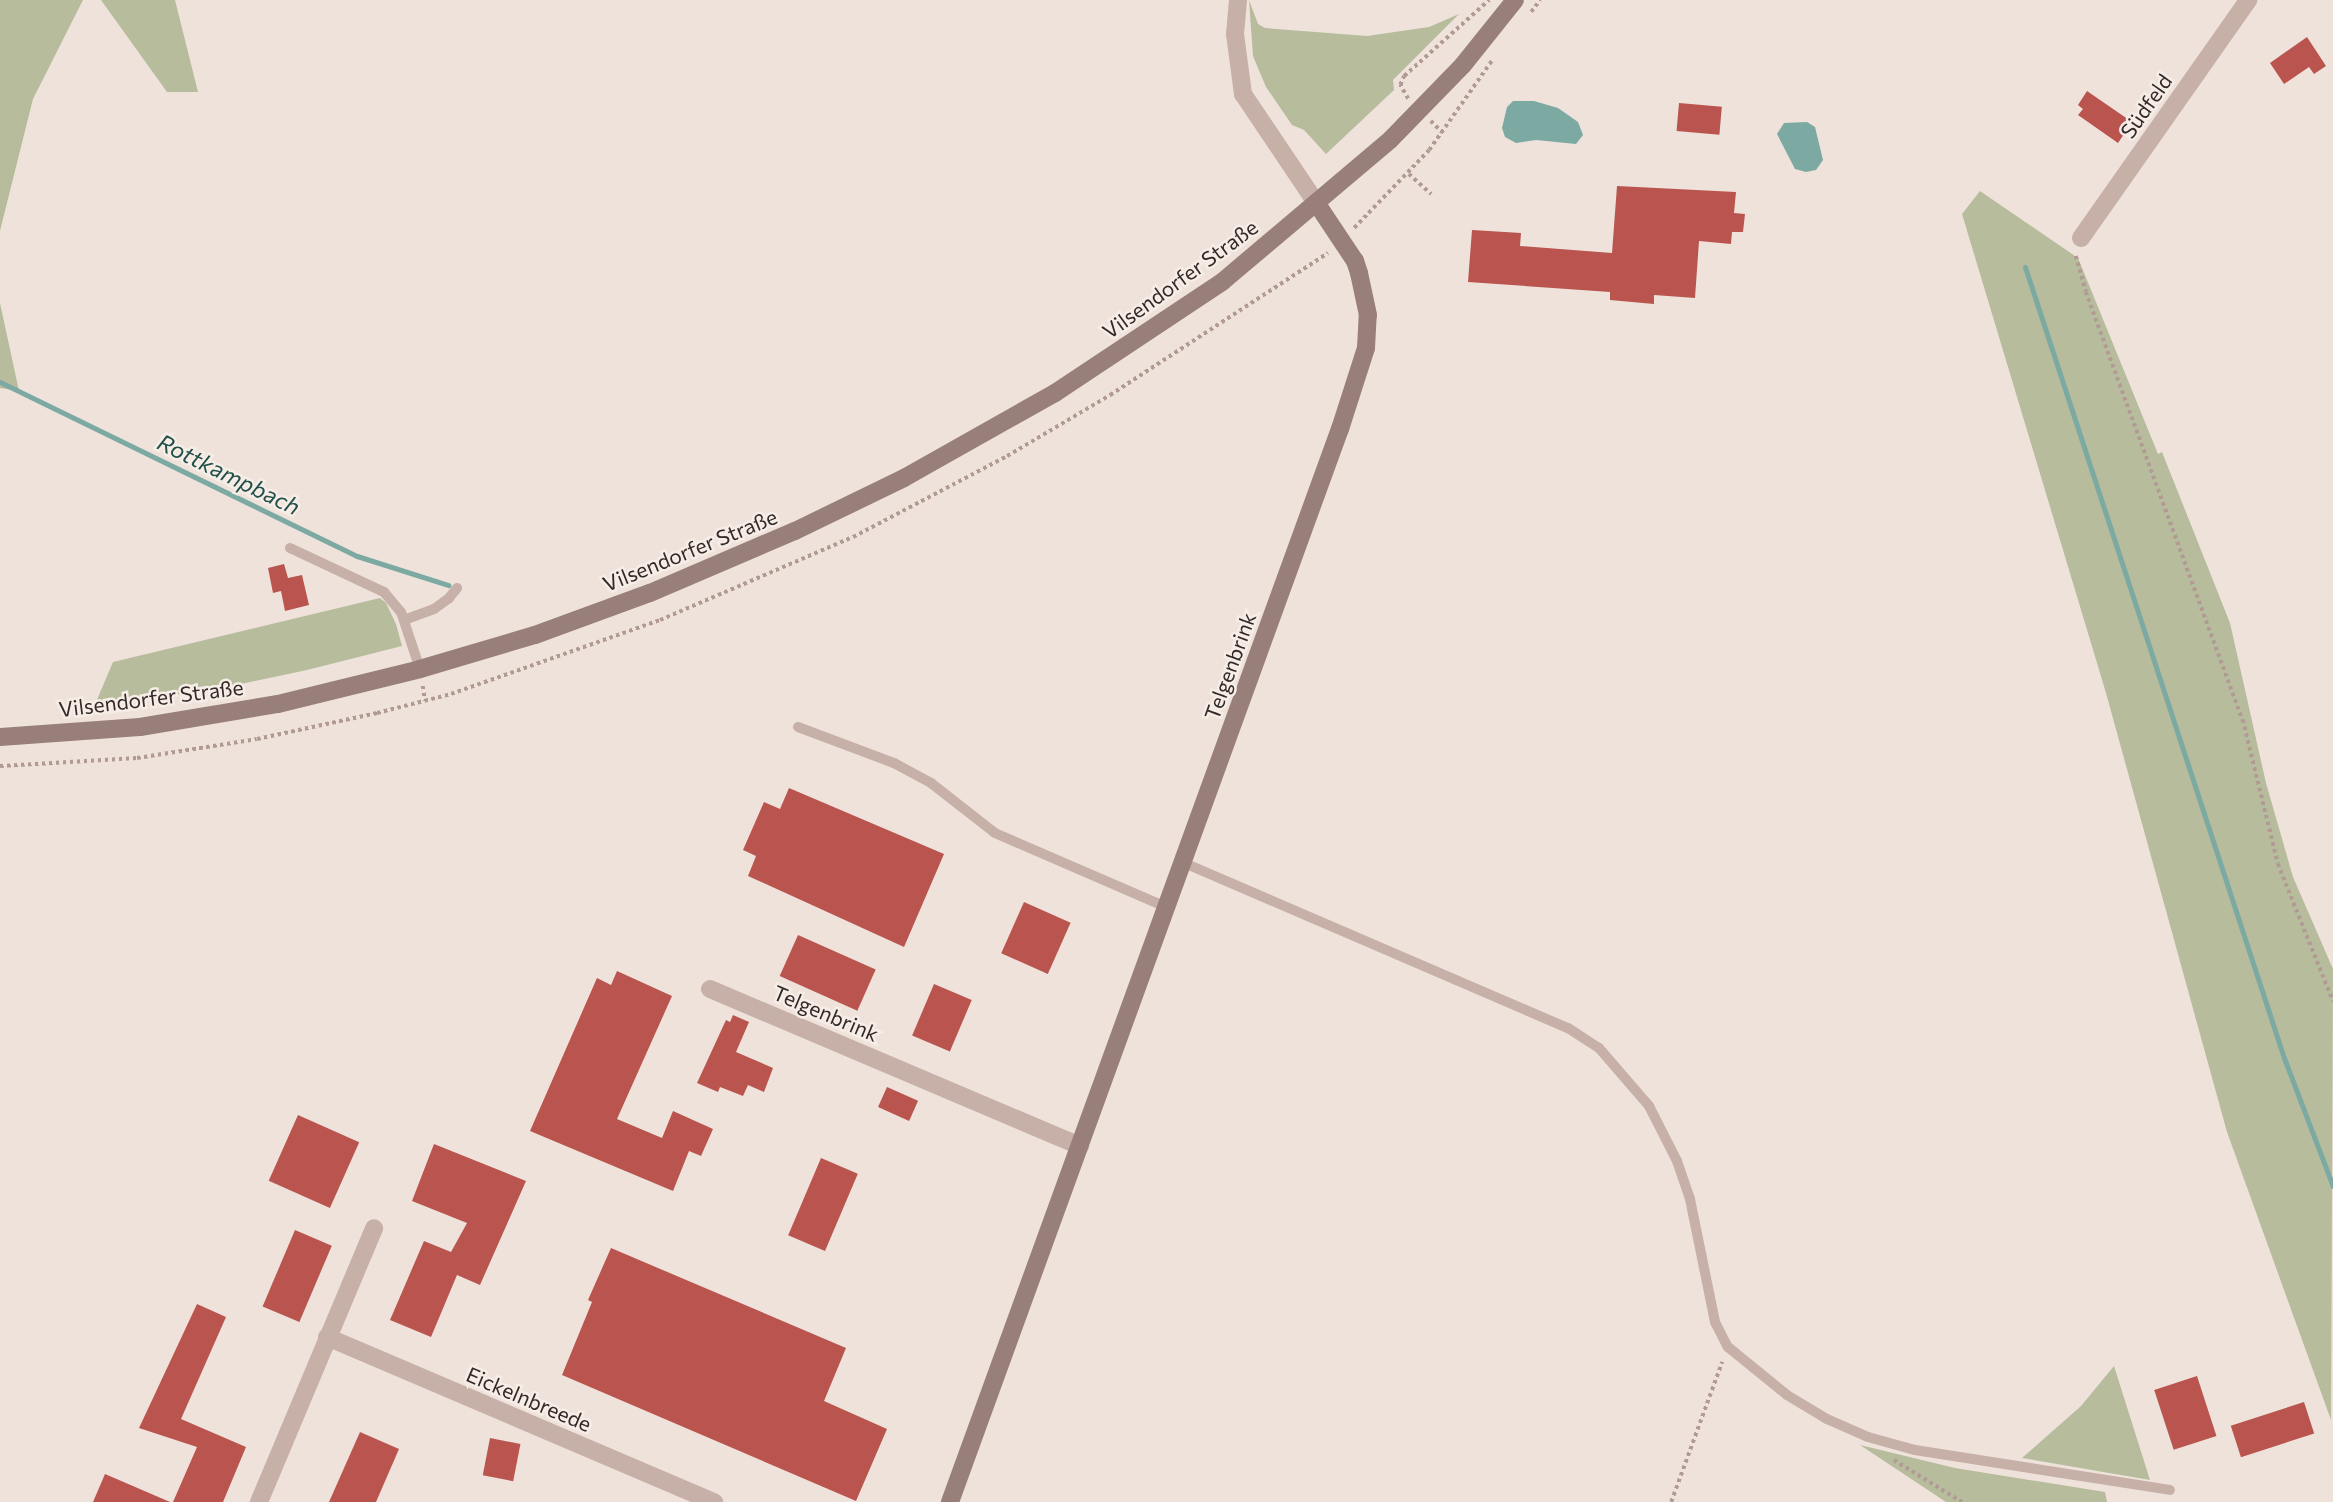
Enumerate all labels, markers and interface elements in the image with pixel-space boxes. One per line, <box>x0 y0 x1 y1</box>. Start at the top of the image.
street label: Südfeld <box>2115 69 2177 143</box>
street label: Vilsendorfer Straße <box>1097 214 1263 344</box>
water label: Rottkampbach <box>153 428 305 520</box>
street label: Vilsendorfer Straße <box>599 504 781 596</box>
street label: Telgenbrink <box>1199 609 1261 723</box>
street label: Vilsendorfer Straße <box>57 674 245 722</box>
street label: Telgenbrink <box>769 979 883 1047</box>
street label: Eickelnbreede <box>463 1361 595 1437</box>

